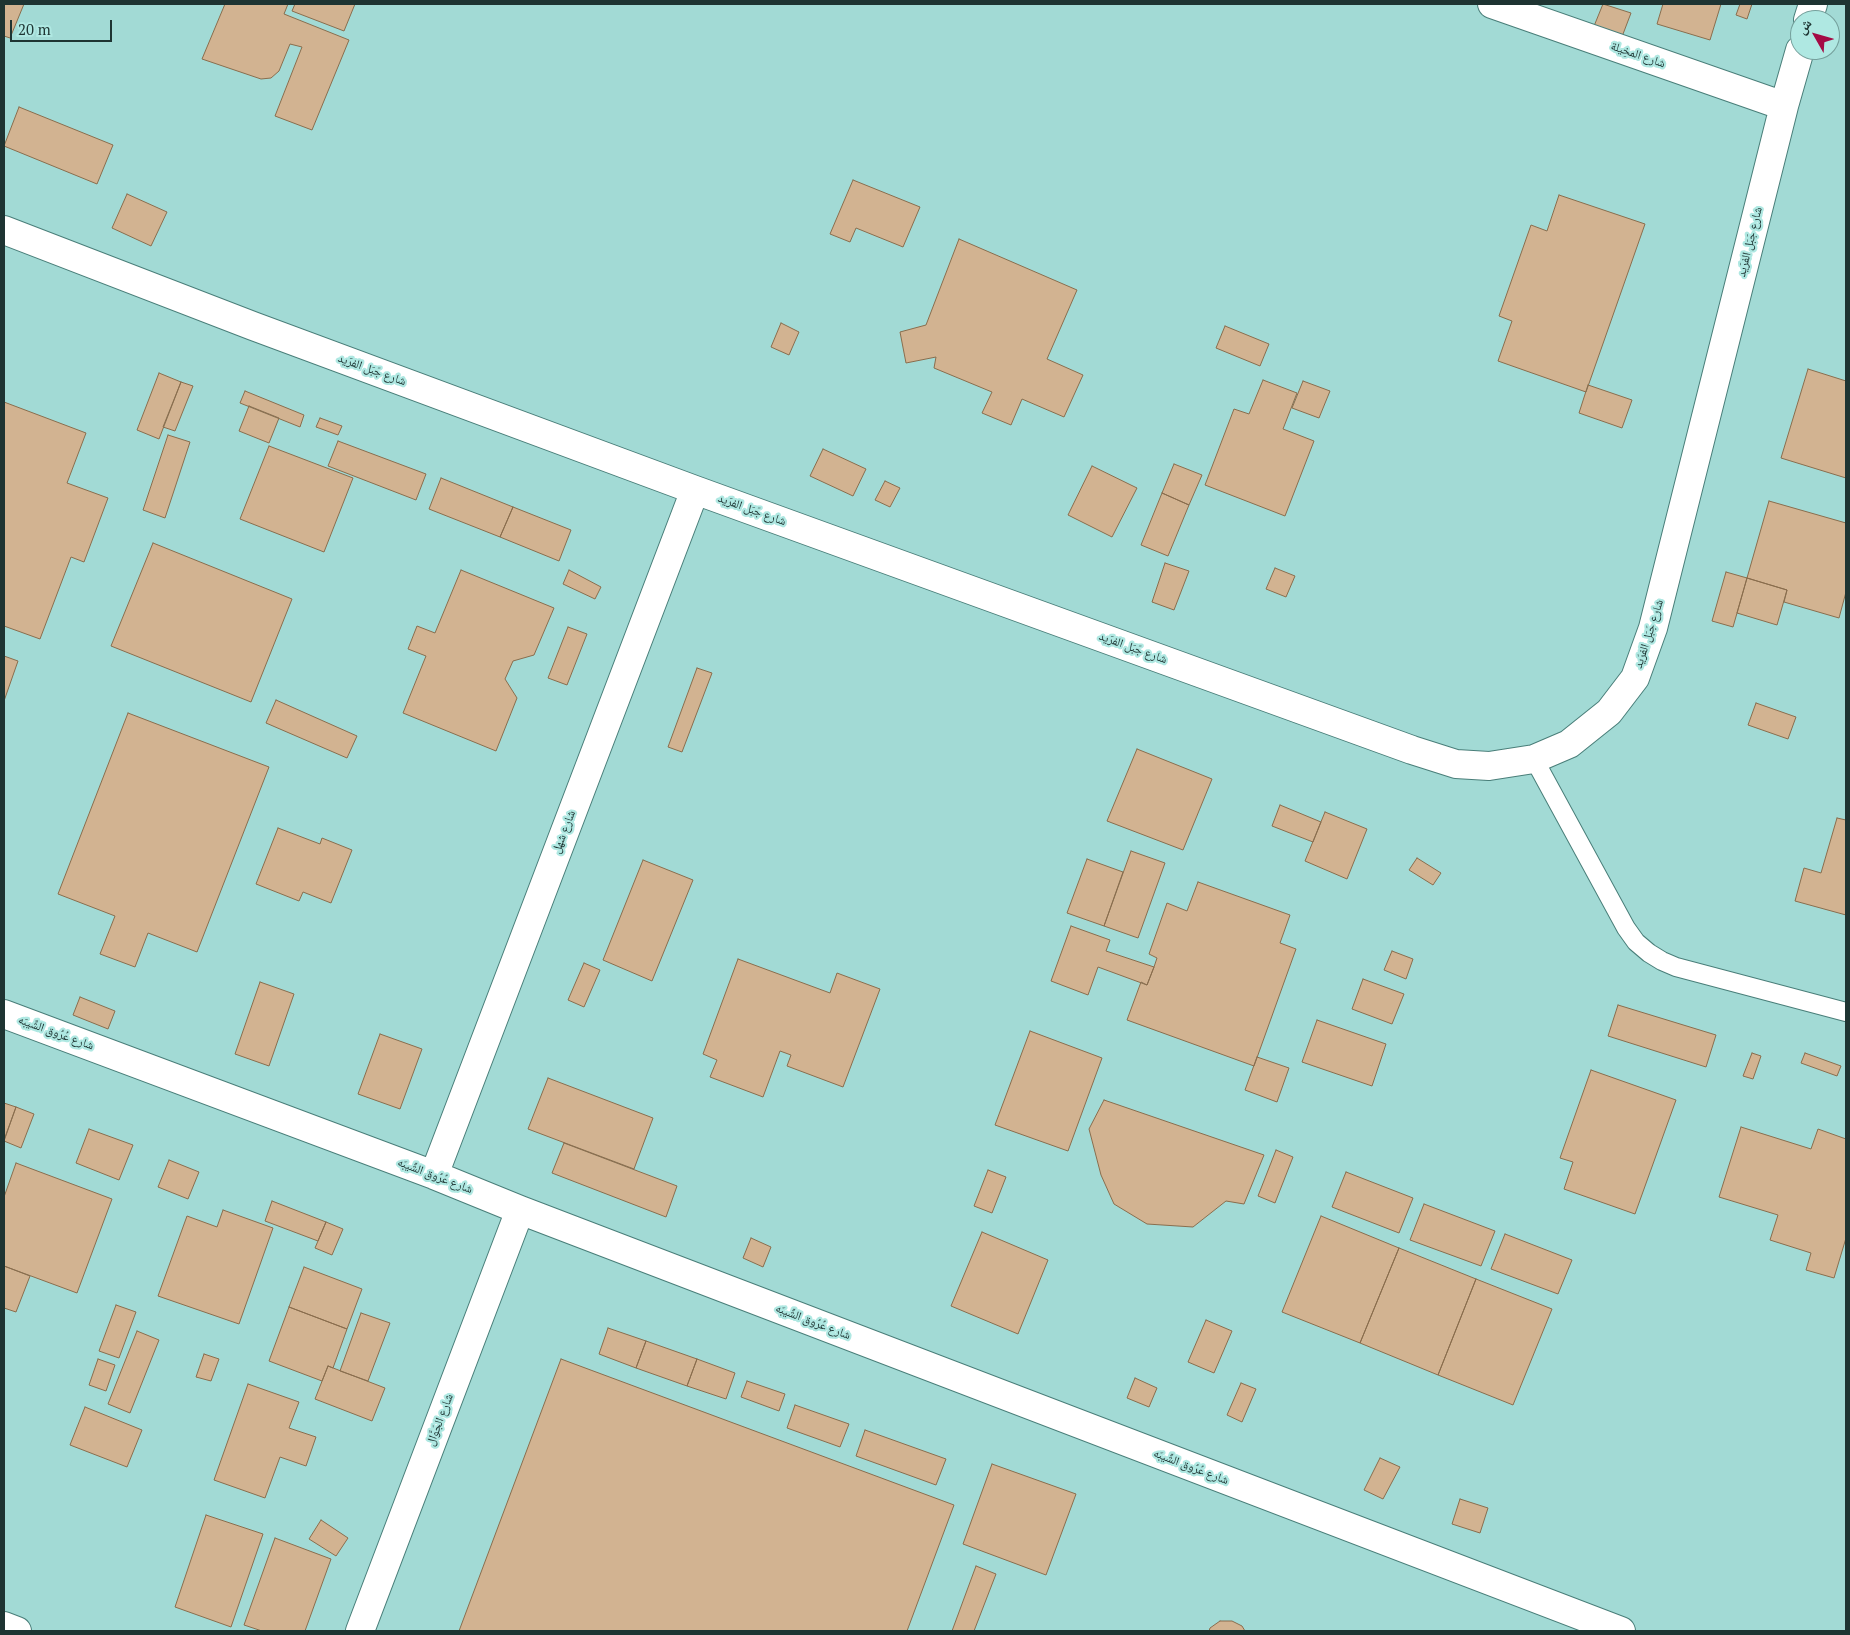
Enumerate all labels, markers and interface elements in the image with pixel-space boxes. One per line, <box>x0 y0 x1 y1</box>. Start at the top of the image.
scale bar <box>12 10 115 42</box>
north arrow <box>1790 10 1840 60</box>
text: ش <box>1792 14 1816 38</box>
text: 20 m <box>18 19 51 39</box>
street label: شارع المخِيلة <box>1609 39 1667 71</box>
street label: شارع جَبَل الفرَيد <box>1734 206 1766 278</box>
street label: شارع جَبَل الفرَيد <box>336 351 408 389</box>
street label: شارع جَبَل الفرَيد <box>716 491 788 529</box>
street label: شارع جَبَل الفرَيد <box>1631 598 1667 670</box>
street label: شارع جَبَل الفرَيد <box>1097 629 1169 667</box>
street label: شارع شهل <box>549 808 579 856</box>
street label: شارع عُرُوق الشِّيبَه <box>16 1013 96 1053</box>
street label: شارع عُرُوق الشِّيبَه <box>395 1155 475 1197</box>
street label: شارع عُرُوق الشِّيبَه <box>773 1301 853 1343</box>
street label: شارع الجَوَّال <box>423 1392 457 1448</box>
street label: شارع عُرُوق الشِّيبَه <box>1151 1446 1231 1488</box>

